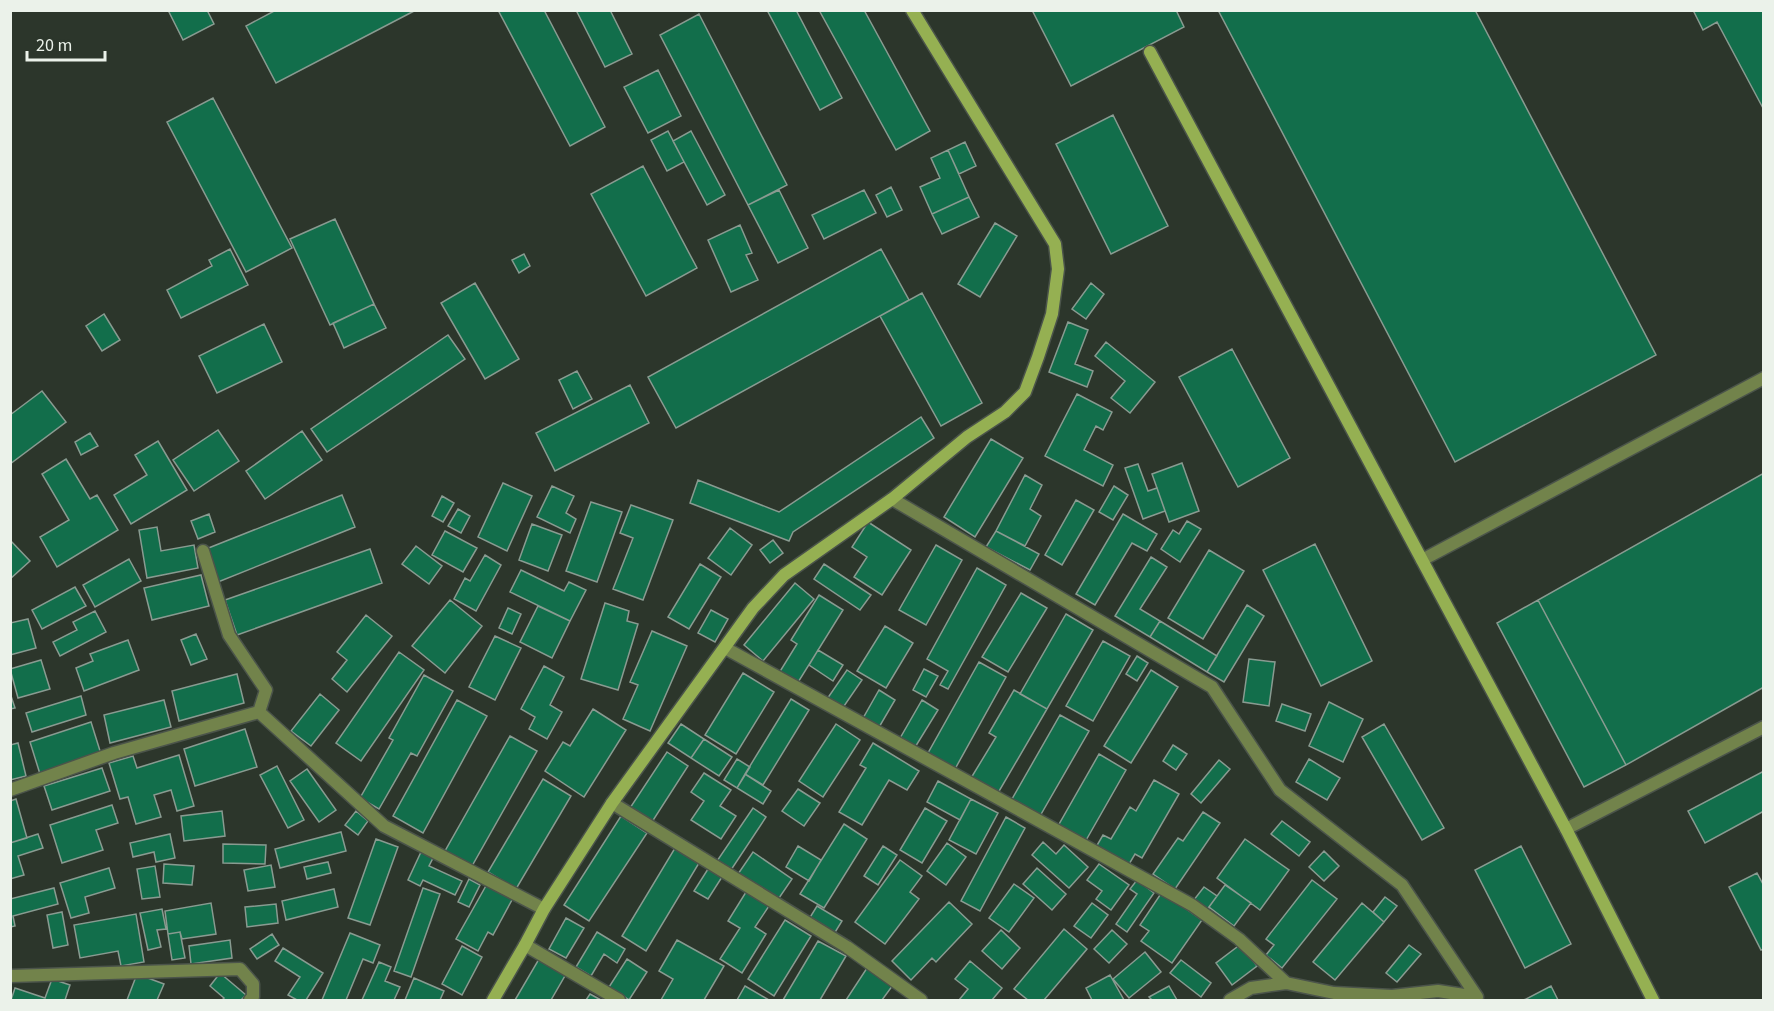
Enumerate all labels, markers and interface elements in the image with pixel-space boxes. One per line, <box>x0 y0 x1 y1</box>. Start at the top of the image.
scale bar <box>27 24 105 62</box>
text: 20 m <box>36 33 72 58</box>

